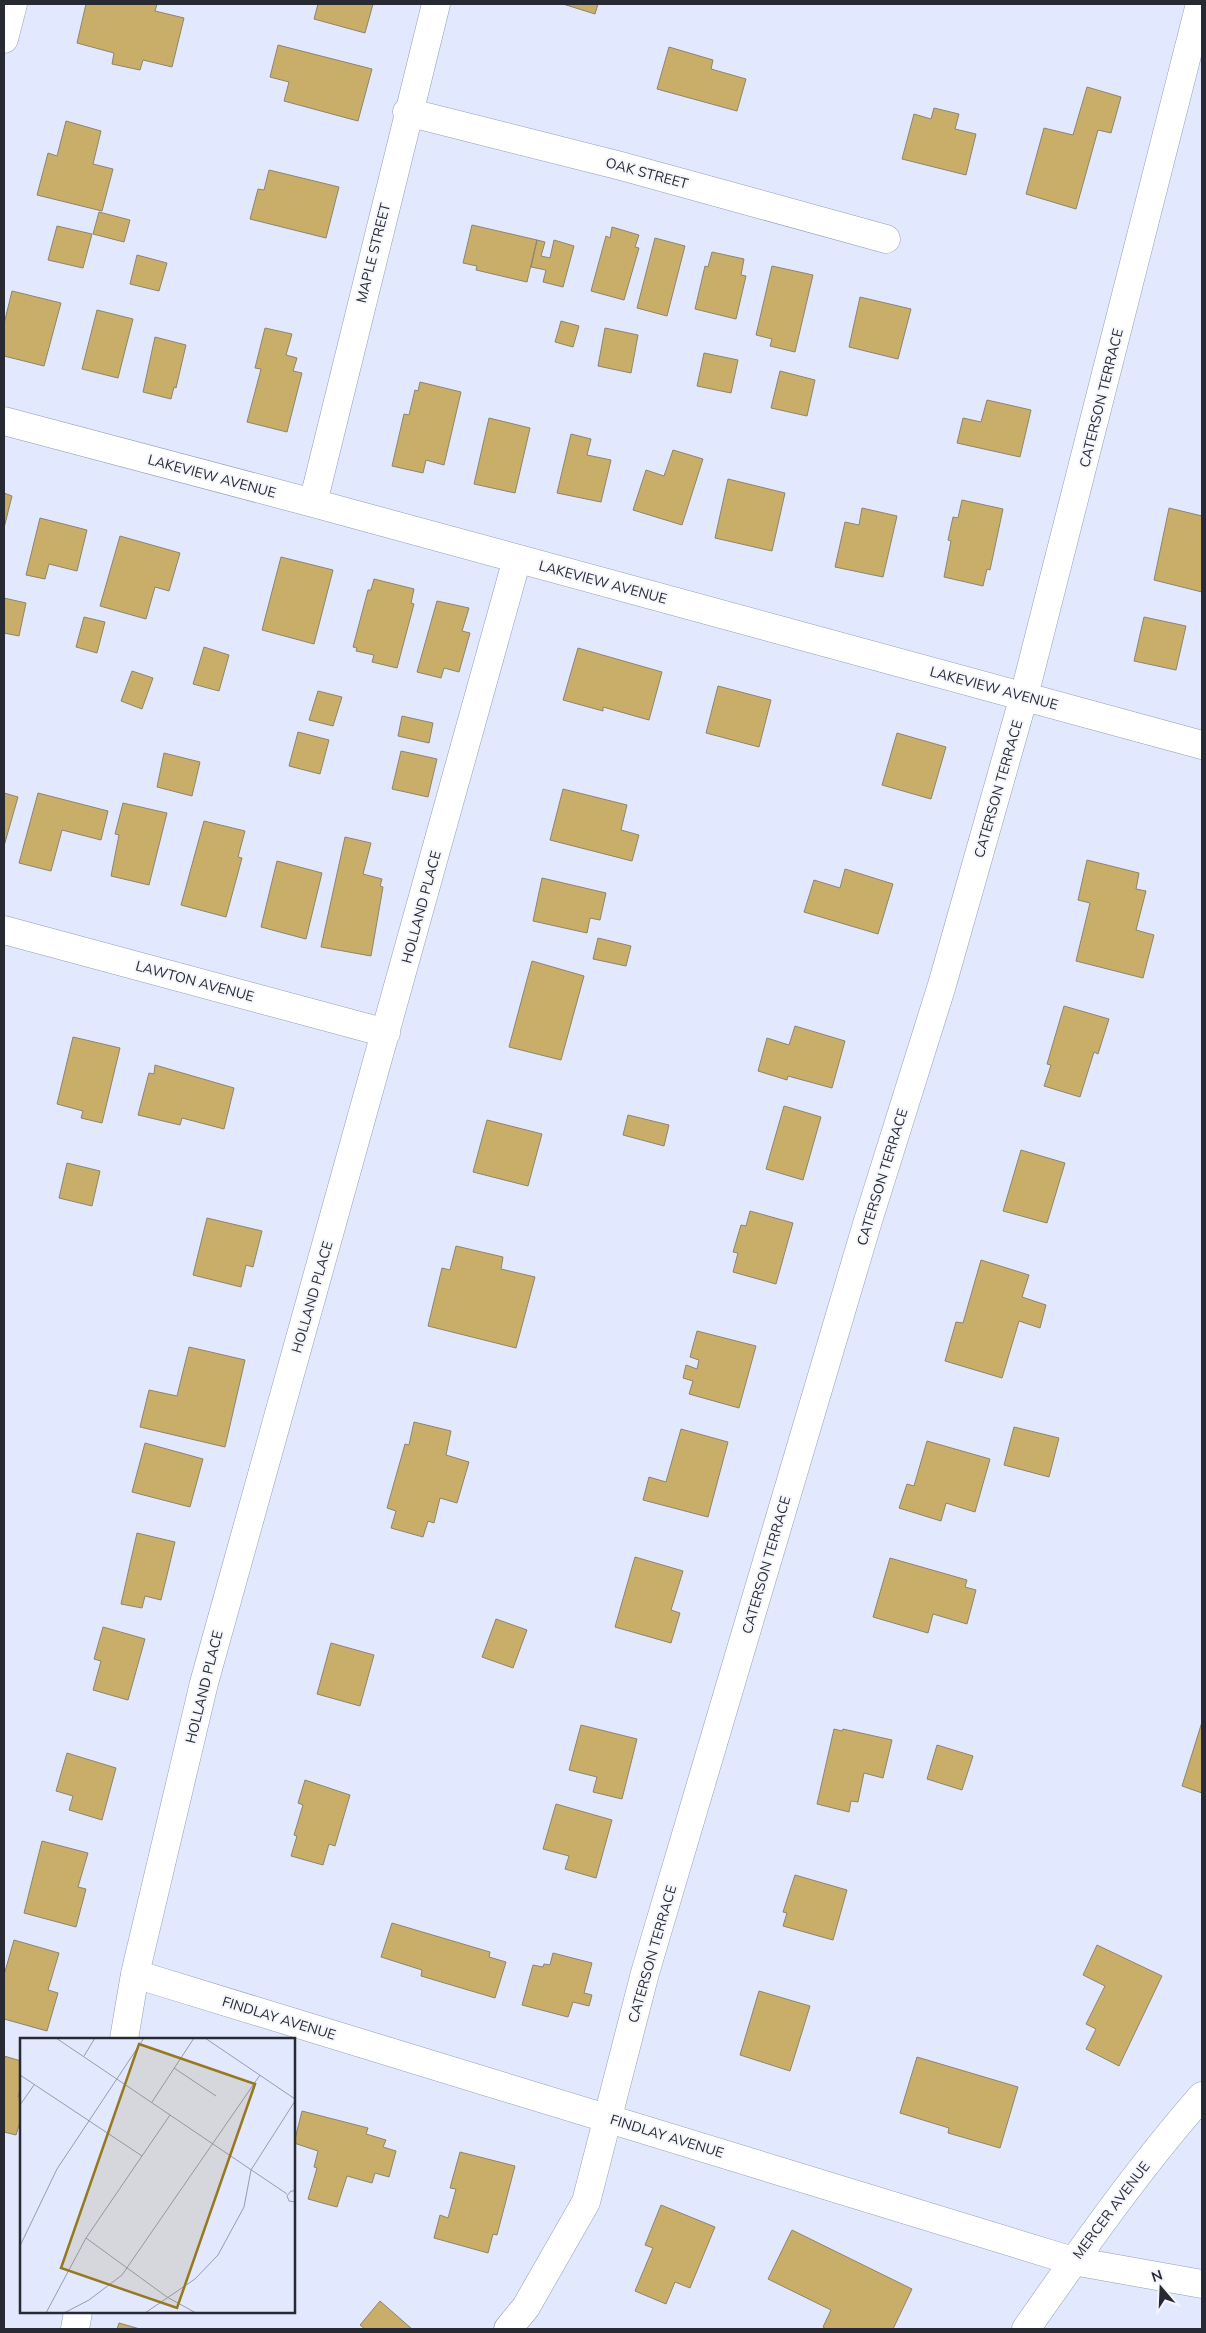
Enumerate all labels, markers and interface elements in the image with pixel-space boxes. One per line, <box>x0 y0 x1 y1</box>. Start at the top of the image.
street label: OAK STREET <box>604 153 691 193</box>
street label: MAPLE STREET <box>352 201 394 305</box>
street label: CATERSON TERRACE <box>1075 327 1127 469</box>
street label: LAKEVIEW AVENUE <box>146 450 278 502</box>
street label: LAKEVIEW AVENUE <box>537 556 669 608</box>
street label: LAKEVIEW AVENUE <box>928 662 1060 714</box>
street label: CATERSON TERRACE <box>970 718 1026 860</box>
street label: HOLLAND PLACE <box>397 849 445 965</box>
street label: LAWTON AVENUE <box>134 957 256 1005</box>
street label: CATERSON TERRACE <box>853 1106 911 1248</box>
street label: HOLLAND PLACE <box>287 1239 337 1355</box>
street label: CATERSON TERRACE <box>738 1494 794 1636</box>
street label: HOLLAND PLACE <box>181 1629 227 1745</box>
street label: CATERSON TERRACE <box>624 1883 680 2025</box>
street label: FINDLAY AVENUE <box>220 1992 338 2044</box>
inset map <box>20 2038 295 2313</box>
street label: FINDLAY AVENUE <box>608 2110 726 2162</box>
street label: MERCER AVENUE <box>1068 2158 1154 2262</box>
north arrow <box>1136 2263 1186 2313</box>
text: N <box>1149 2265 1165 2286</box>

